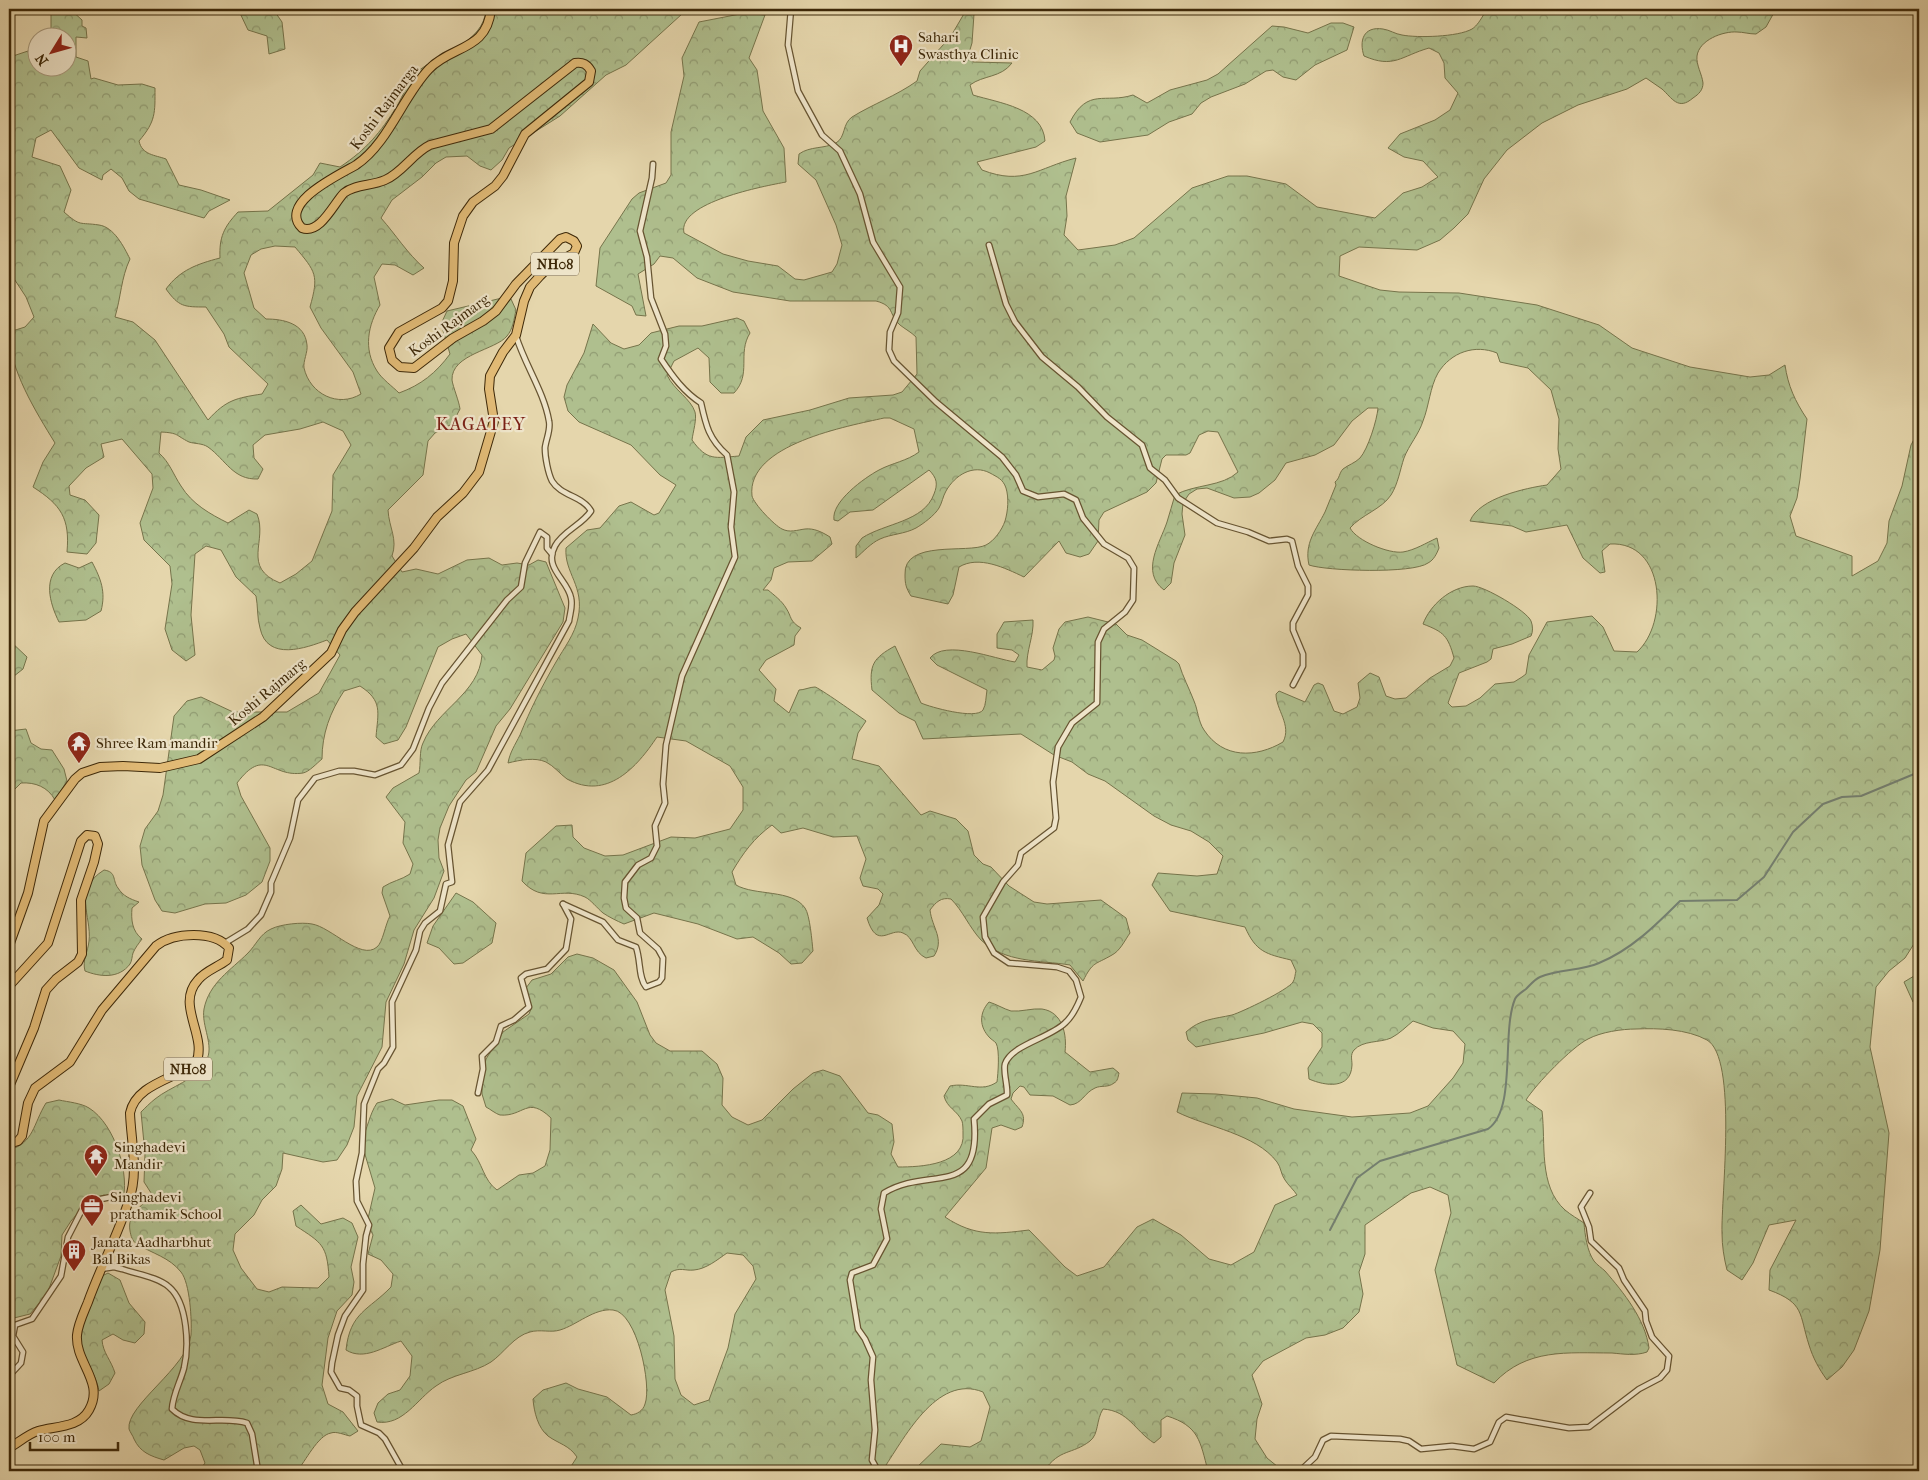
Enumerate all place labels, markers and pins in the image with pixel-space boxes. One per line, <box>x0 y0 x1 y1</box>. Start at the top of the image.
place label: Sahari Swasthya Clinic <box>918 28 1019 63</box>
hospital icon: Sahari Swasthya Clinic <box>888 33 914 67</box>
temple icon: Shree Ram mandir <box>66 730 92 764</box>
place label: Shree Ram mandir <box>96 734 218 752</box>
place label: Singhadevi Mandir <box>114 1138 186 1173</box>
temple icon: Singhadevi Mandir <box>83 1143 109 1177</box>
place label: Singhadevi prathamik School <box>109 1188 222 1223</box>
office icon: Singhadevi prathamik School <box>79 1193 105 1227</box>
place label: Janata Aadharbhut Bal Bikas <box>91 1233 212 1268</box>
building icon: Janata Aadharbhut Bal Bikas <box>61 1238 87 1272</box>

